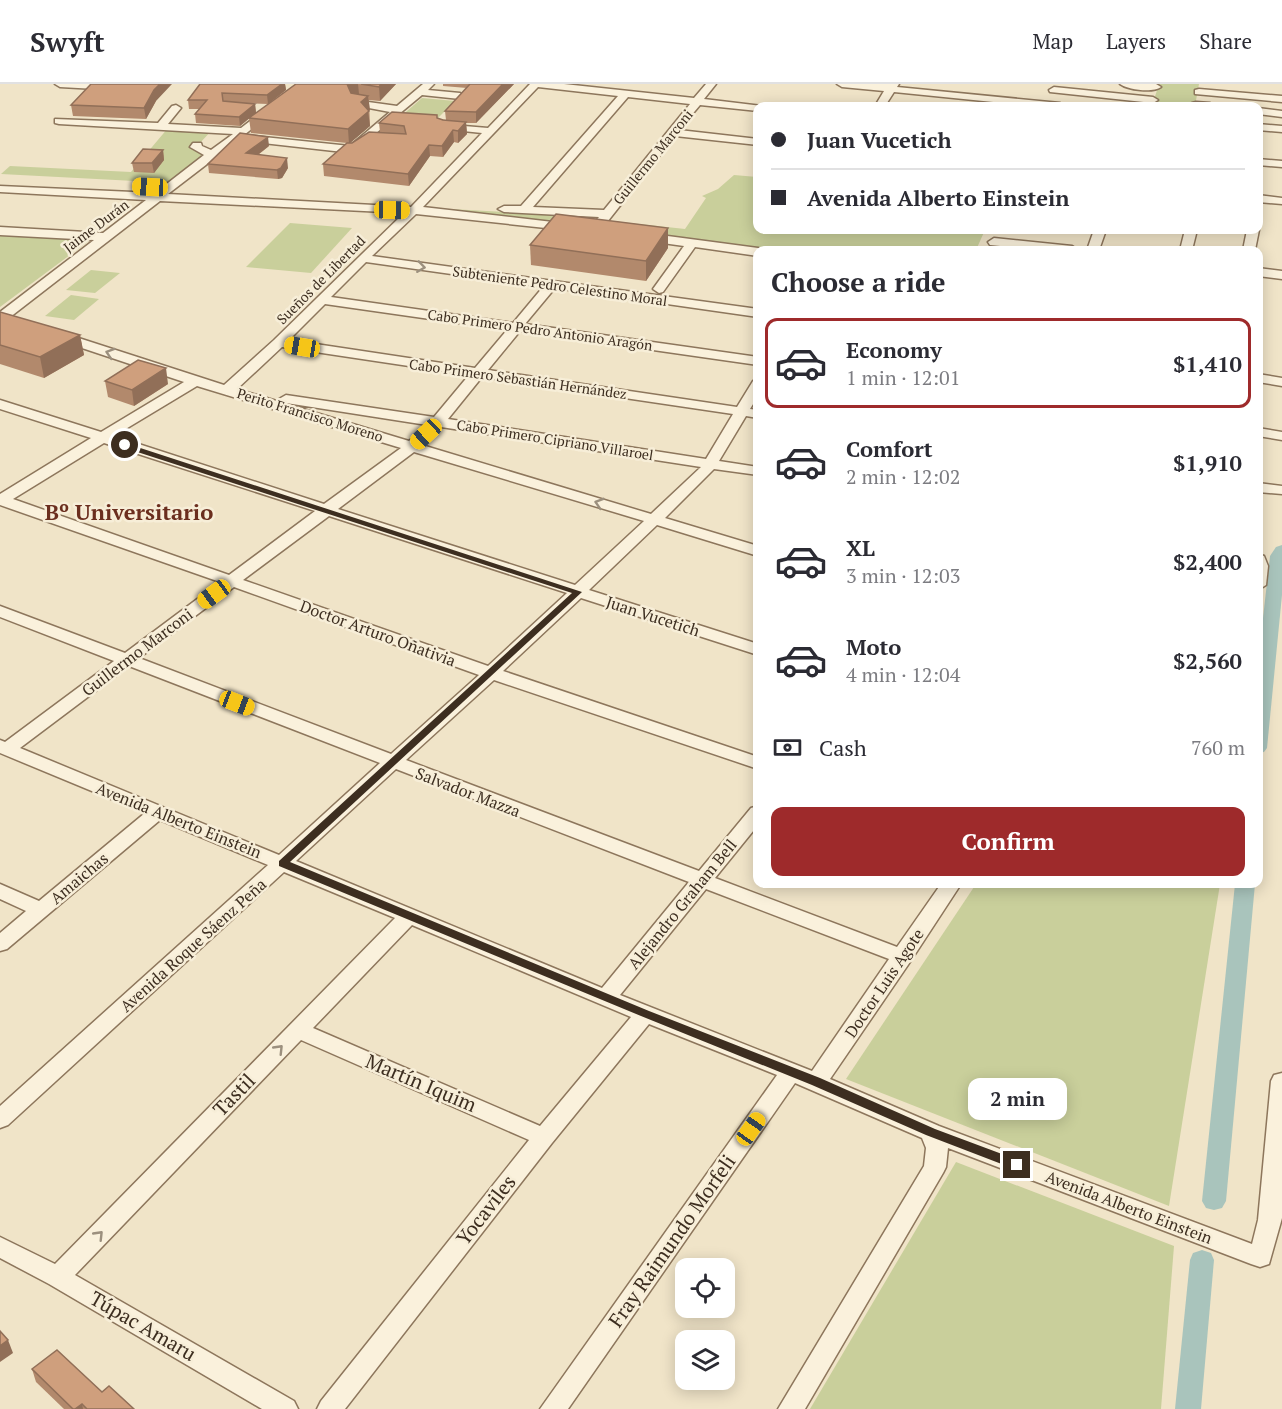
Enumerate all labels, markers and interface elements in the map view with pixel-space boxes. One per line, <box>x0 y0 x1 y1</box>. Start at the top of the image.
text: Swyft <box>30 23 105 60</box>
text: Map <box>1032 27 1073 55</box>
text: Layers <box>1106 27 1166 55</box>
text: Share <box>1199 27 1252 55</box>
street label: Guillermo Marconi <box>608 105 697 208</box>
text: Juan Vucetich <box>807 125 952 154</box>
car <box>132 177 168 197</box>
text: Avenida Alberto Einstein <box>807 183 1069 212</box>
street label: Jaime Durán <box>59 194 133 256</box>
car <box>374 201 410 219</box>
street label: Sueños de Libertad <box>272 231 369 328</box>
one-way arrow <box>416 260 425 272</box>
street label: Subteniente Pedro Celestino Moral <box>452 261 669 310</box>
text: Choose a ride <box>771 264 946 300</box>
street label: Cabo Primero Pedro Antonio Aragón <box>426 304 654 355</box>
car <box>283 335 321 359</box>
text: Economy <box>846 335 942 364</box>
icon: car <box>774 336 828 390</box>
one-way arrow <box>105 348 116 360</box>
text: $1,410 <box>1173 349 1242 378</box>
street label: Cabo Primero Sebastián Hernández <box>408 354 628 403</box>
text: 1 min · 12:01 <box>846 364 960 391</box>
street label: Perito Francisco Moreno <box>235 383 386 446</box>
car <box>407 415 445 453</box>
street label: Cabo Primero Cipriano Villaroel <box>455 415 655 464</box>
route start <box>111 431 138 458</box>
text: Comfort <box>846 434 932 463</box>
icon: car <box>774 435 828 489</box>
text: $1,910 <box>1173 448 1242 477</box>
text: 2 min · 12:02 <box>846 463 960 490</box>
district label: Bº Universitario <box>45 497 213 526</box>
one-way arrow <box>594 498 605 510</box>
text: XL <box>846 533 875 562</box>
icon: car <box>774 534 828 588</box>
text: $2,400 <box>1173 547 1242 576</box>
text: 3 min · 12:03 <box>846 562 960 589</box>
car <box>194 576 234 612</box>
street label: Juan Vucetich <box>603 591 703 642</box>
street label: Doctor Arturo Oñativia <box>297 595 459 671</box>
street label: Guillermo Marconi <box>77 603 197 701</box>
text: Moto <box>846 632 901 661</box>
icon: car <box>774 633 828 687</box>
text: $2,560 <box>1173 646 1242 675</box>
text: 4 min · 12:04 <box>846 661 960 688</box>
car <box>217 688 257 718</box>
icon: cash <box>771 731 804 764</box>
text: Cash <box>819 733 867 762</box>
text: 760 m <box>1191 734 1245 761</box>
street label: Salvador Mazza <box>412 762 524 822</box>
street label: Avenida Alberto Einstein <box>93 777 265 863</box>
button: Confirm <box>771 807 1245 876</box>
street label: Alejandro Graham Bell <box>623 834 742 974</box>
street label: Amaichas <box>45 847 113 909</box>
street label: Avenida Roque Sáenz Peña <box>115 873 271 1017</box>
street label: Doctor Luis Agote <box>839 924 929 1042</box>
one-way arrow <box>271 1046 282 1057</box>
street label: Martín Iquim <box>362 1047 481 1118</box>
street label: Tastil <box>207 1067 261 1122</box>
callout: 2 min <box>968 1078 1066 1120</box>
text: 2 min <box>990 1085 1045 1112</box>
car <box>733 1109 769 1149</box>
street label: Fray Raimundo Morfeli <box>602 1149 741 1332</box>
route end <box>1003 1151 1030 1178</box>
street label: Avenida Alberto Einstein <box>1043 1165 1216 1249</box>
street label: Yocaviles <box>450 1169 522 1250</box>
one-way arrow <box>92 1231 103 1241</box>
map controls <box>675 1258 735 1390</box>
button: locate <box>675 1258 735 1318</box>
street label: Túpac Amaru <box>85 1284 201 1367</box>
button: layers <box>675 1330 735 1390</box>

